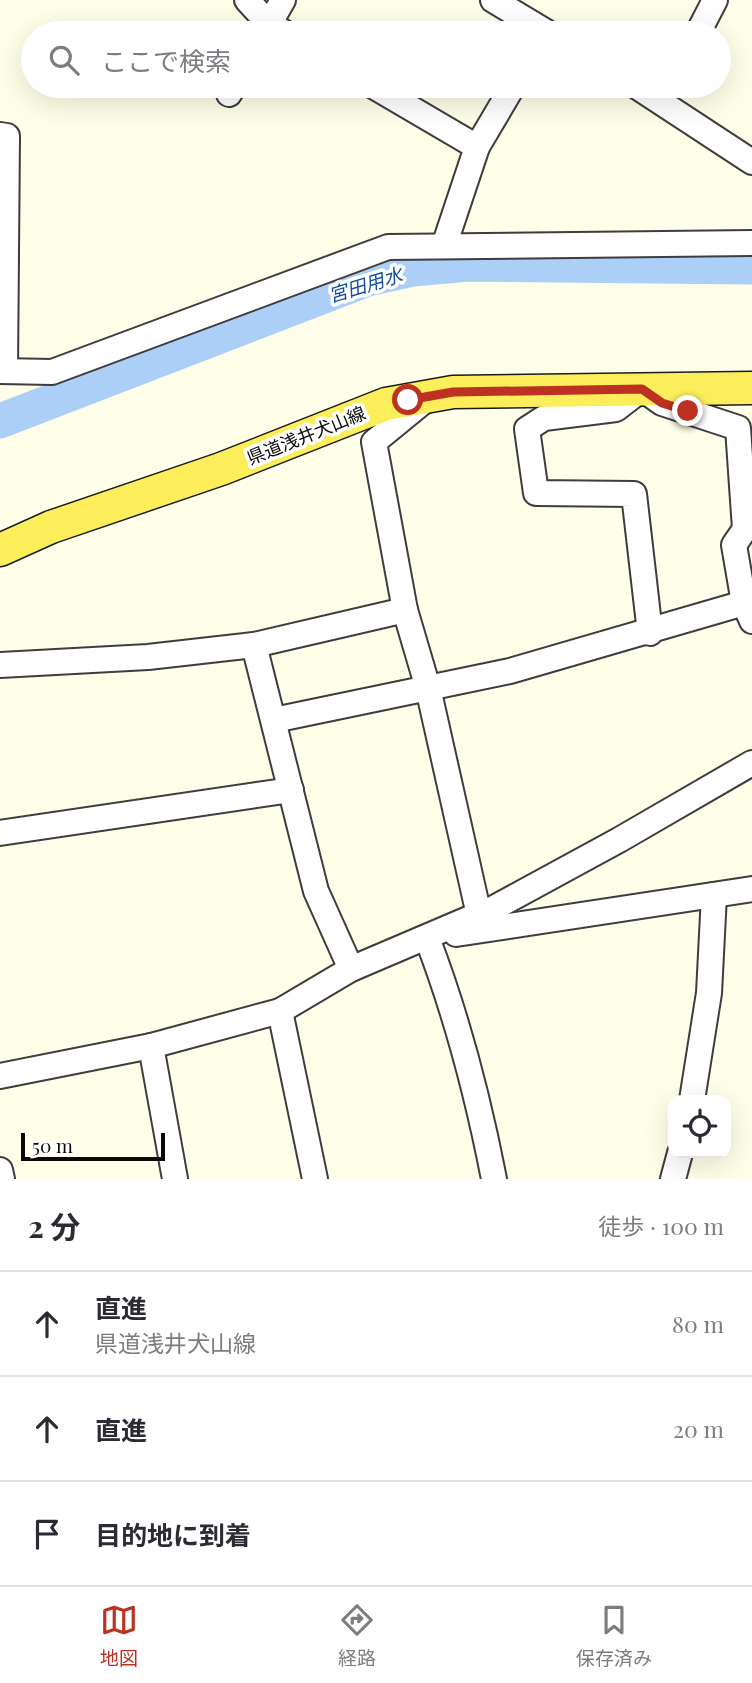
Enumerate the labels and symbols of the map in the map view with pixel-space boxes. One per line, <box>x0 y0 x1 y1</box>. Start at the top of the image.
water label: 宮田用水 <box>325 260 407 308</box>
route start <box>392 384 423 415</box>
route end <box>672 395 703 426</box>
street label: 県道浅井犬山線 <box>243 400 369 470</box>
scale bar <box>21 1130 164 1162</box>

